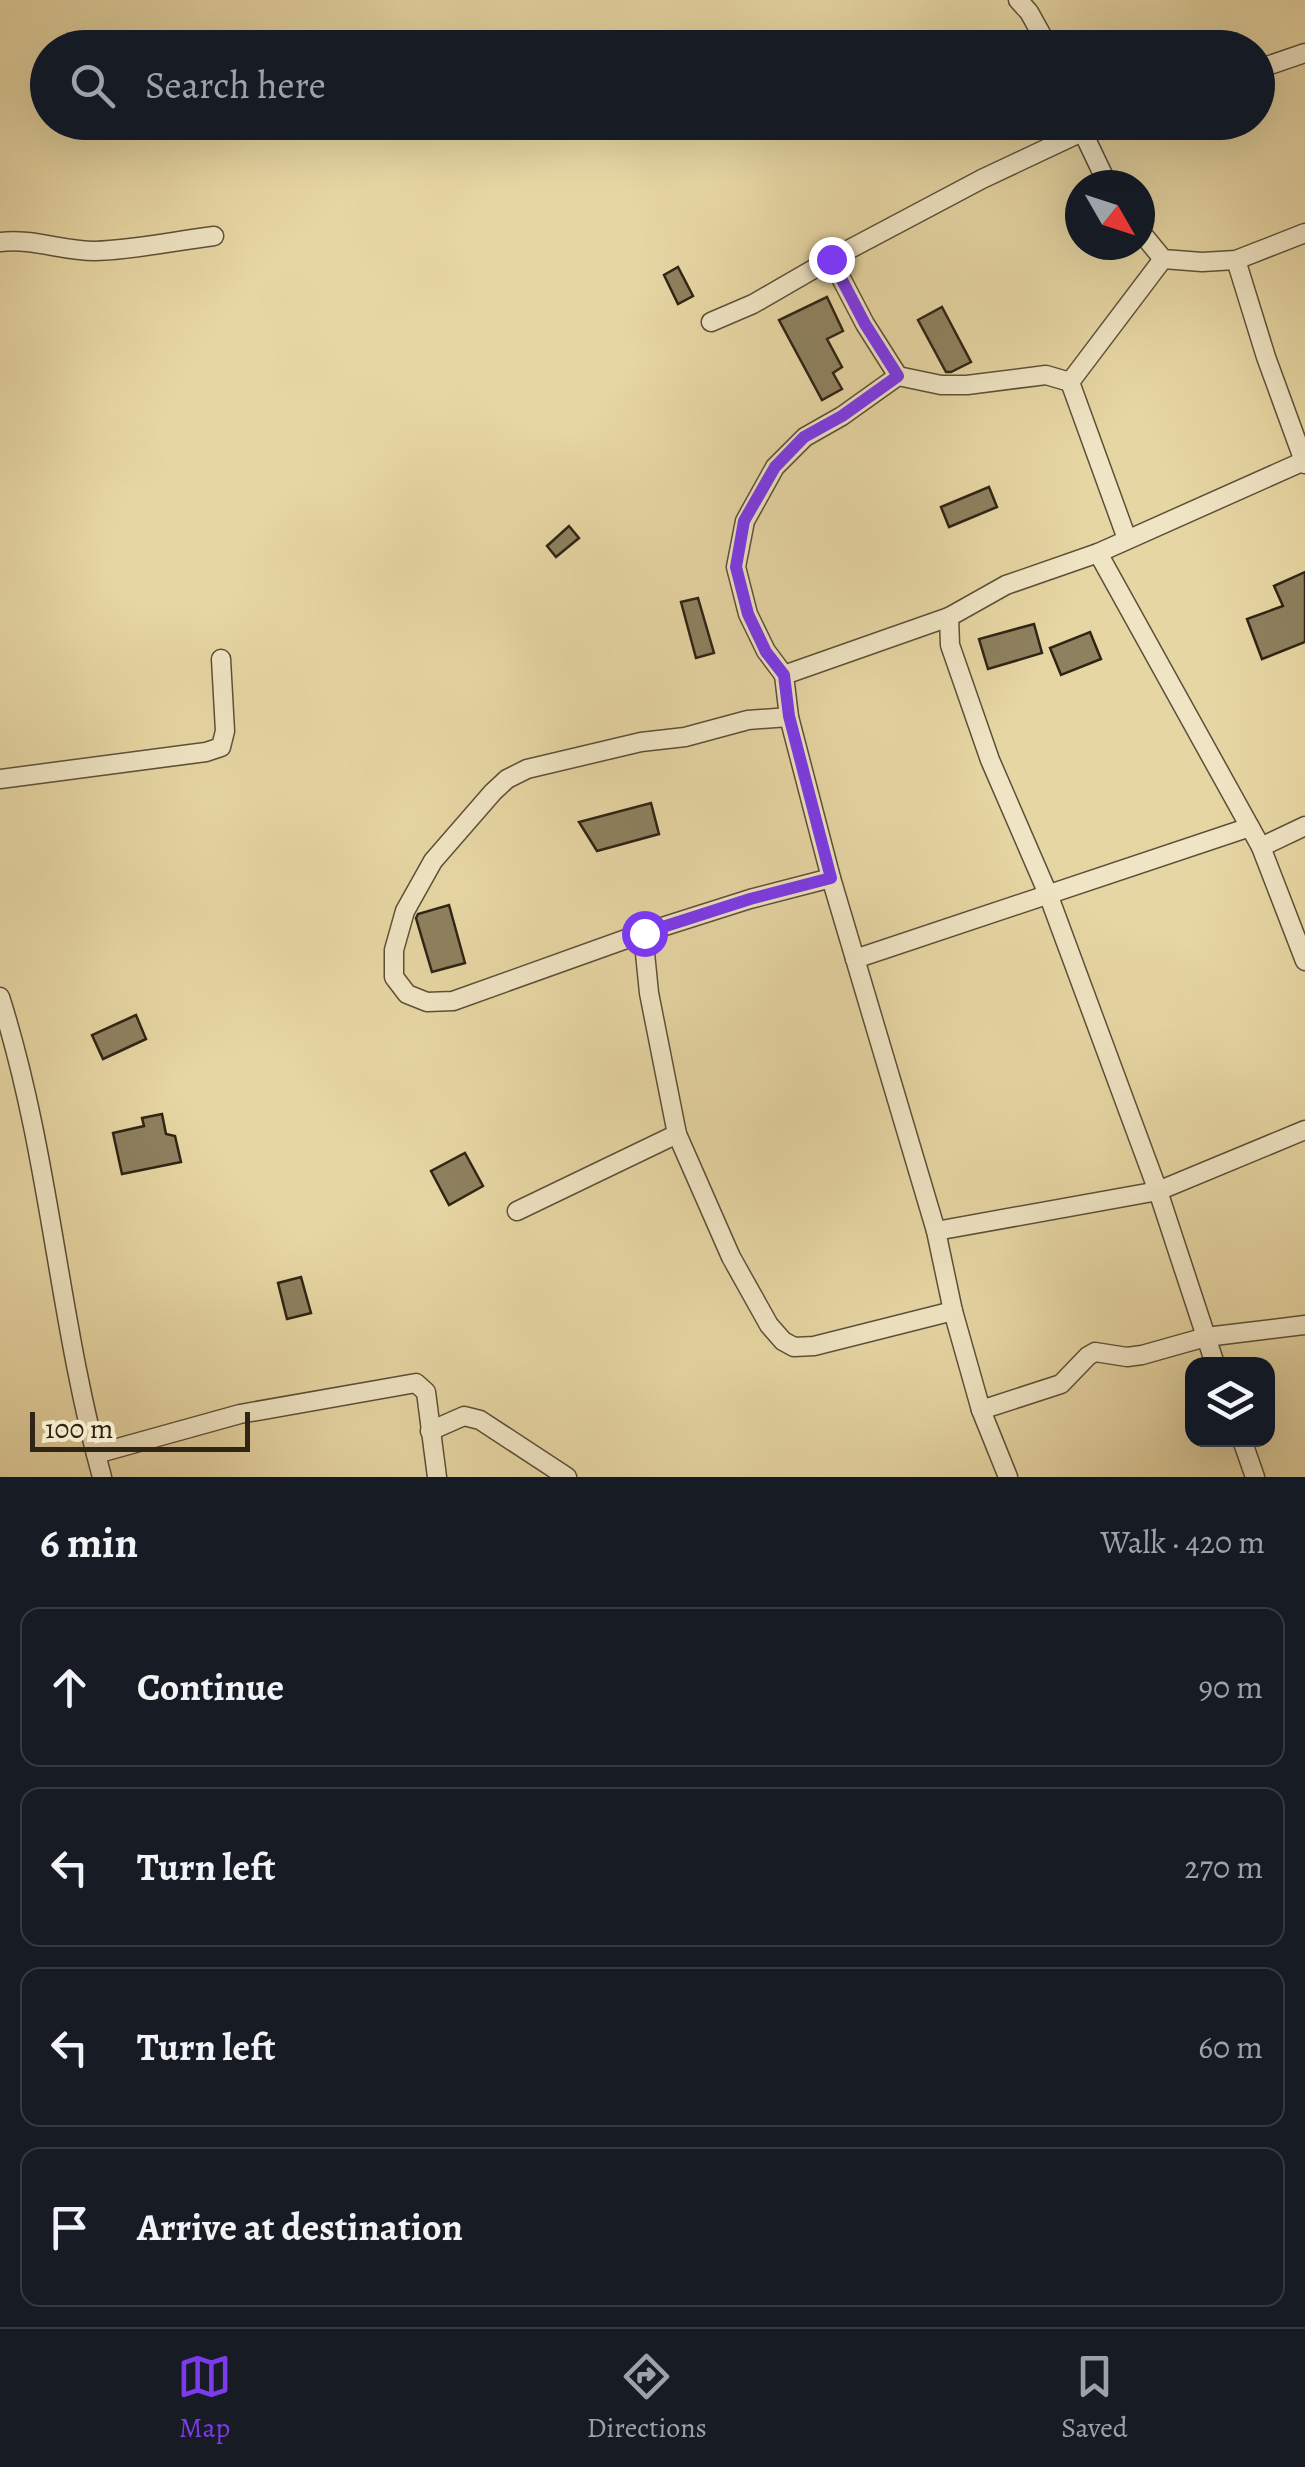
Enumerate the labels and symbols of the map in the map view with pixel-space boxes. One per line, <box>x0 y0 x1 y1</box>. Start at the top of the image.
north arrow <box>1065 170 1155 260</box>
route end <box>809 237 855 283</box>
route start <box>622 911 668 957</box>
scale bar <box>30 1407 250 1452</box>

